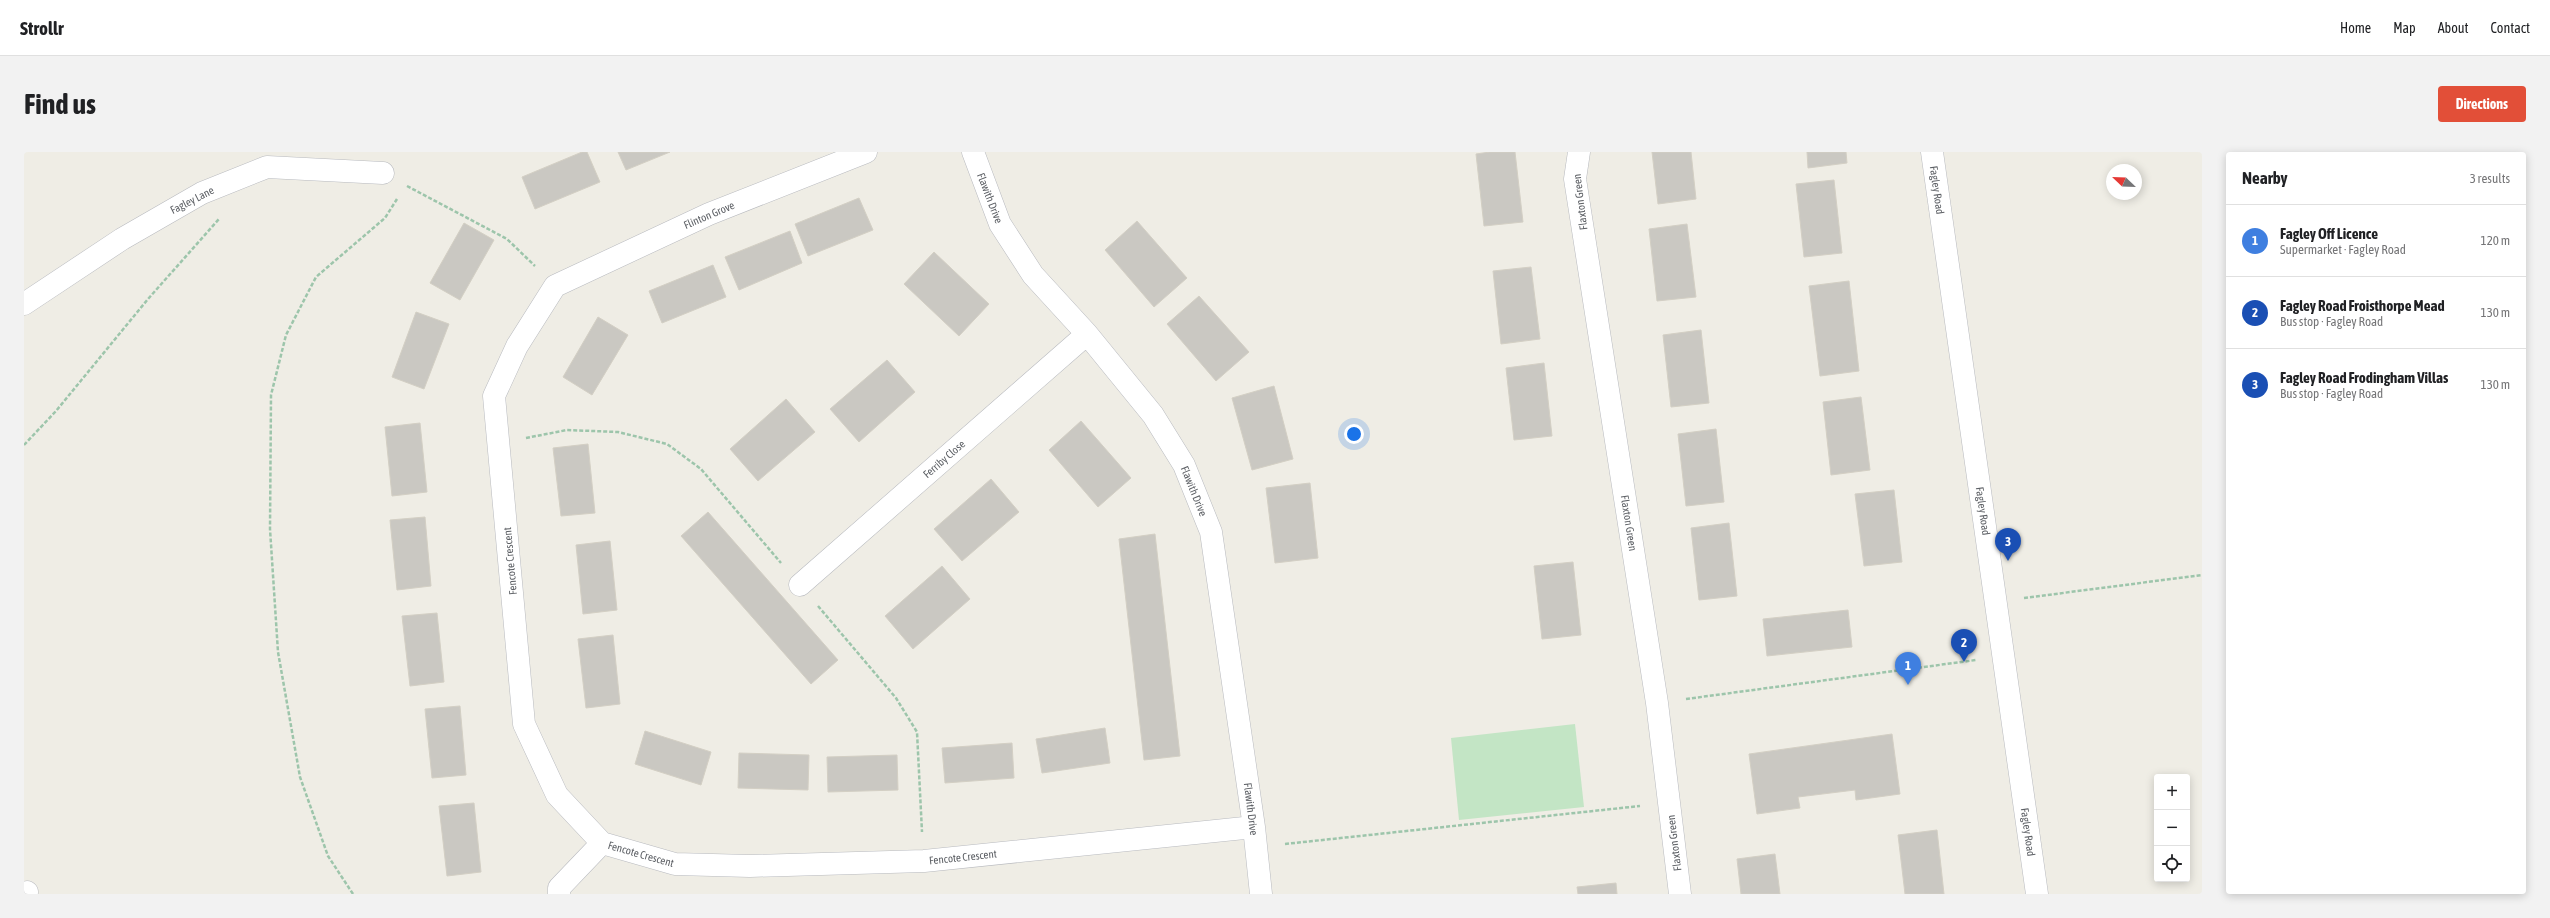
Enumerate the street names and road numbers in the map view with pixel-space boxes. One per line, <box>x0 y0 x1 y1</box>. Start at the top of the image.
street label: Fagley Road <box>1928 165 1946 215</box>
street label: Flawith Drive <box>975 171 1005 225</box>
street label: Flaxton Green <box>1571 173 1589 231</box>
street label: Fagley Lane <box>168 184 216 216</box>
street label: Flinton Grove <box>682 199 736 231</box>
street label: Ferriby Close <box>921 438 967 480</box>
street label: Flawith Drive <box>1179 464 1209 518</box>
street label: Fagley Road <box>1974 486 1992 536</box>
street label: Flaxton Green <box>1619 494 1639 552</box>
street label: Fencote Crescent <box>501 527 519 595</box>
street label: Flawith Drive <box>1242 782 1260 836</box>
street label: Fagley Road <box>2019 807 2037 857</box>
street label: Flaxton Green <box>1665 814 1683 872</box>
street label: Fencote Crescent <box>607 839 675 869</box>
street label: Fencote Crescent <box>929 847 997 867</box>

